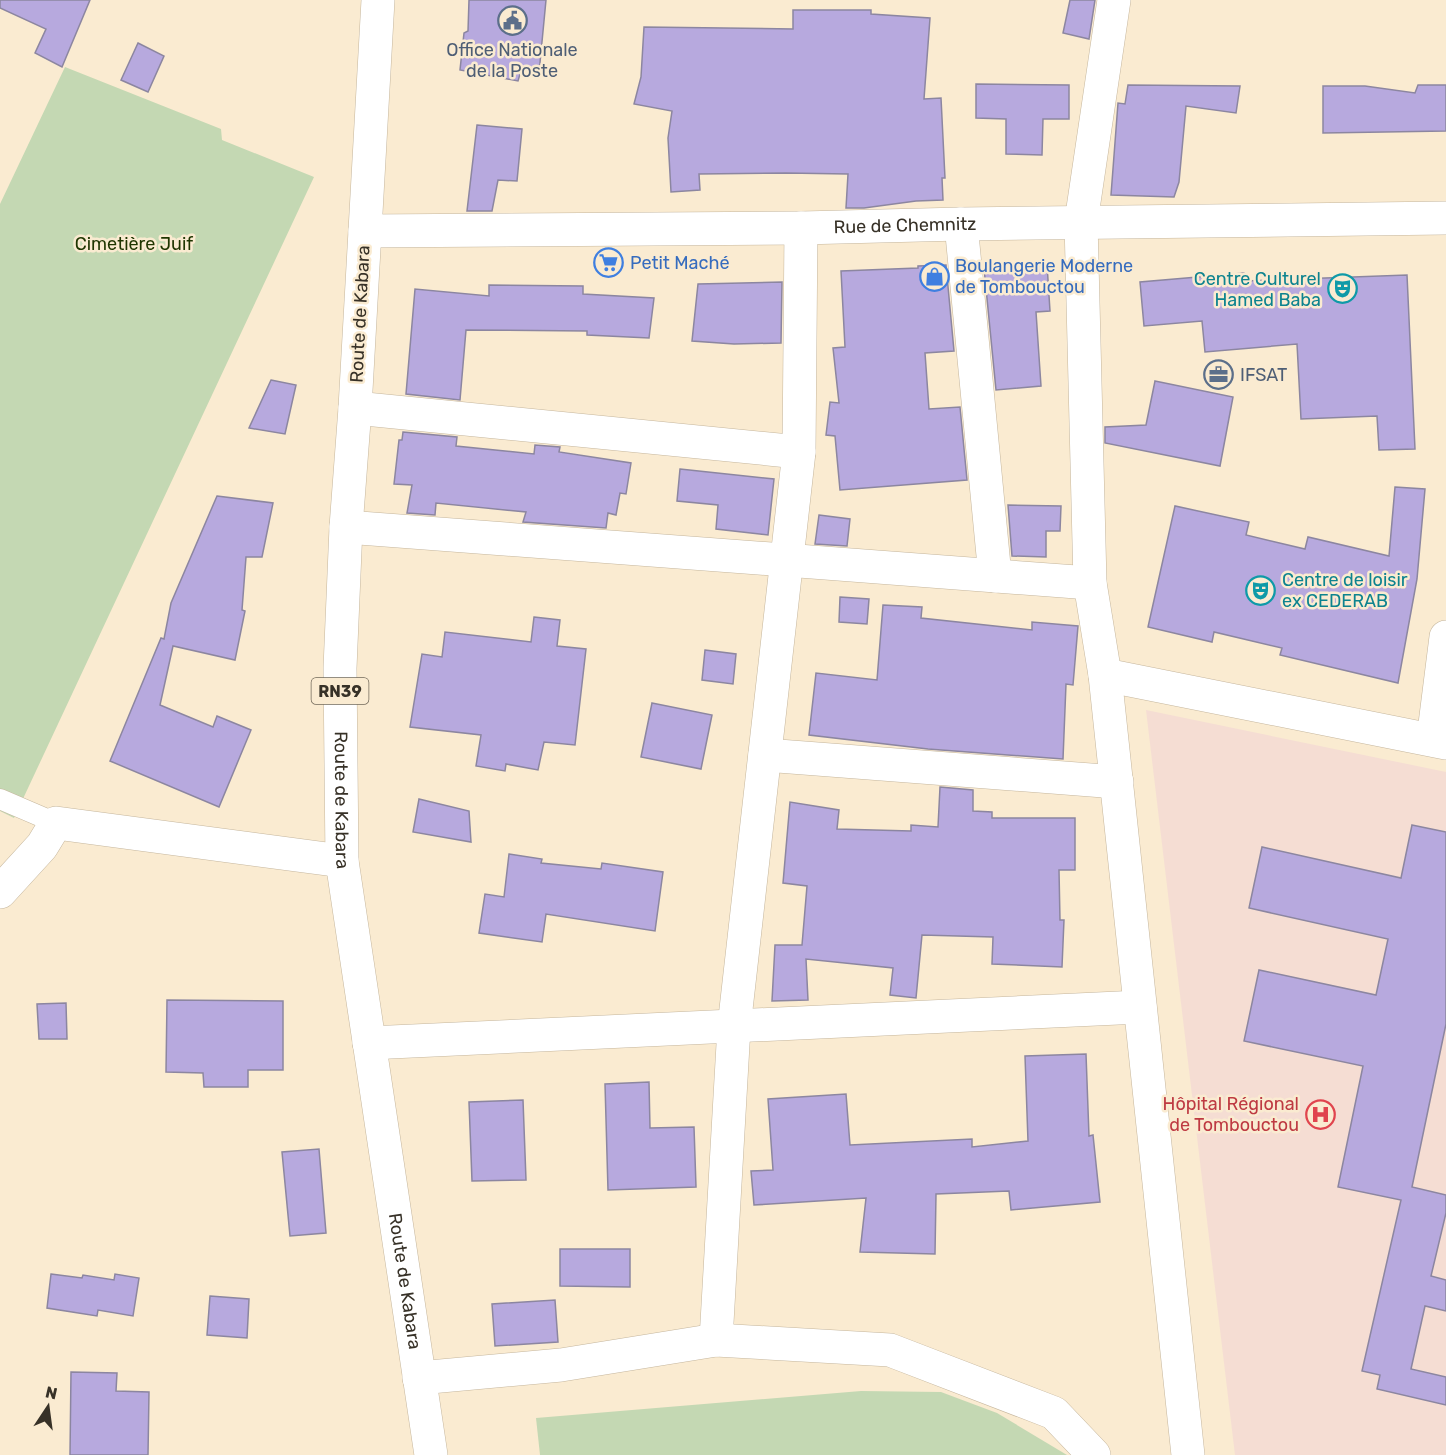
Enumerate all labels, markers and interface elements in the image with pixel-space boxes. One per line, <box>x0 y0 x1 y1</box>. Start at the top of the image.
public building icon: Office Nationale de la Poste <box>496 5 528 37</box>
place label: Office Nationale de la Poste <box>446 39 578 82</box>
street label: Rue de Chemnitz <box>833 213 977 238</box>
park label: Cimetière Juif <box>75 233 193 255</box>
street label: Route de Kabara <box>345 245 375 383</box>
supermarket icon: Petit Maché <box>593 247 625 279</box>
place label: Petit Maché <box>630 252 730 274</box>
place label: Boulangerie Moderne de Tombouctou <box>955 255 1133 298</box>
shop icon: Boulangerie Moderne de Tombouctou <box>918 260 950 292</box>
place label: Centre Culturel Hamed Baba <box>1194 268 1321 311</box>
theatre icon: Centre Culturel Hamed Baba <box>1326 273 1358 305</box>
office icon: IFSAT <box>1203 359 1235 391</box>
place label: IFSAT <box>1240 364 1287 386</box>
place label: Centre de loisir ex CEDERAB <box>1282 569 1408 612</box>
theatre icon: Centre de loisir ex CEDERAB <box>1245 574 1277 606</box>
road number: RN39 <box>312 678 368 704</box>
street label: Route de Kabara <box>330 731 354 870</box>
place label: Hôpital Régional de Tombouctou <box>1163 1093 1299 1136</box>
hospital icon: Hôpital Régional de Tombouctou <box>1304 1098 1336 1130</box>
street label: Route de Kabara <box>384 1212 426 1351</box>
north arrow <box>18 1377 78 1437</box>
text: N <box>44 1382 59 1403</box>

